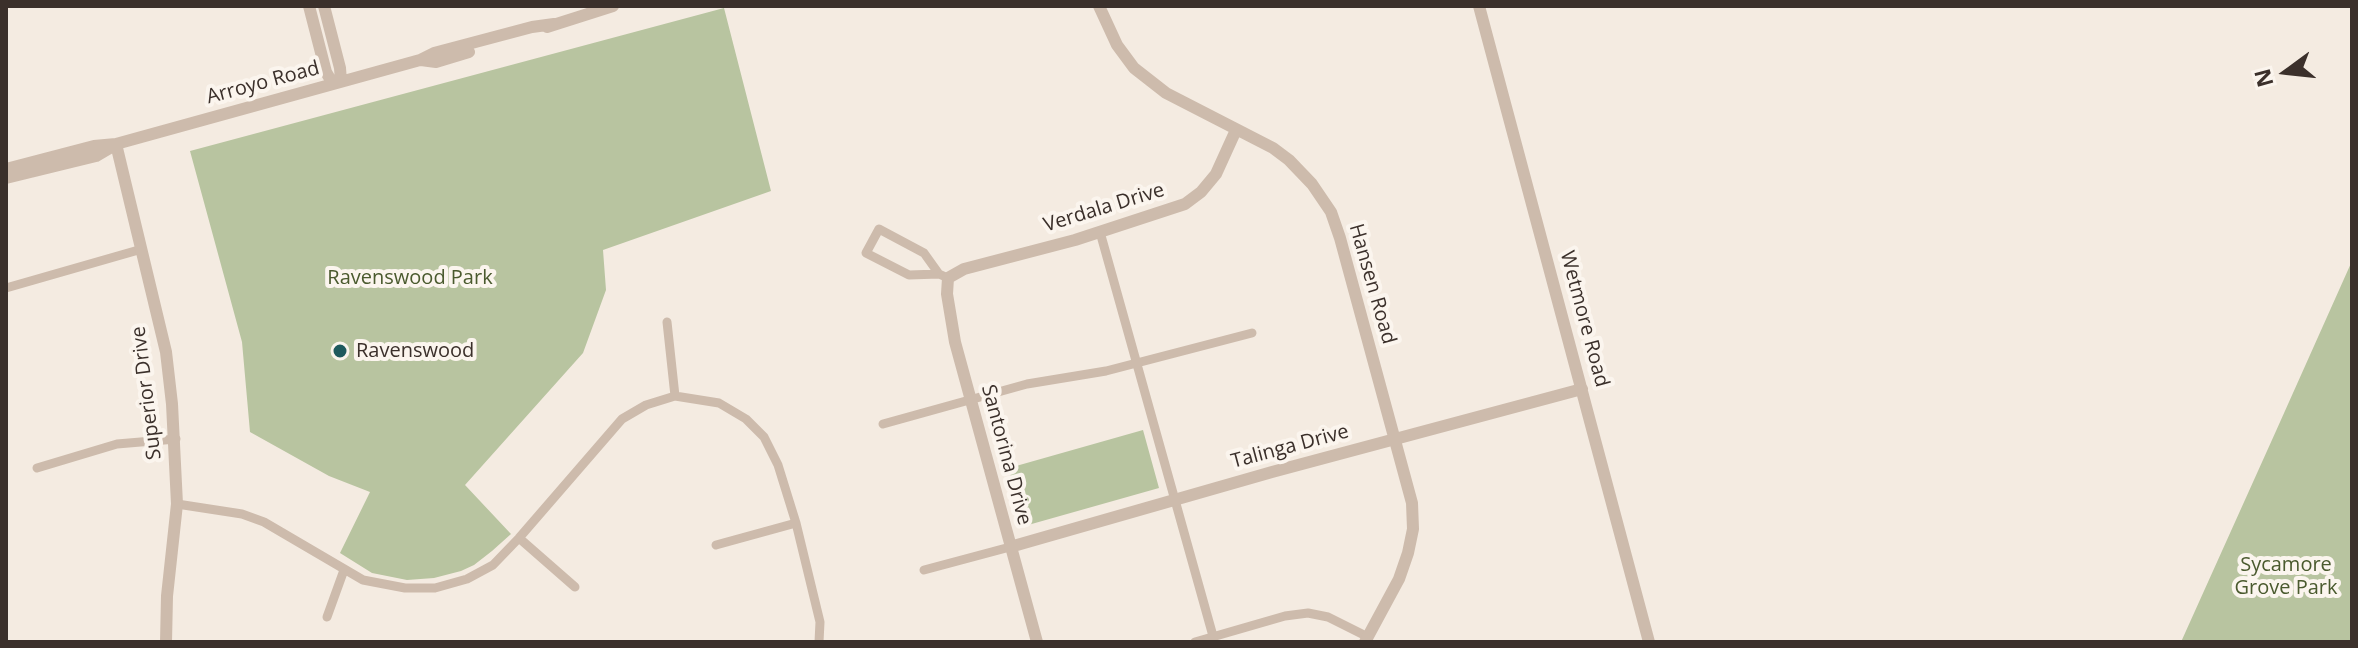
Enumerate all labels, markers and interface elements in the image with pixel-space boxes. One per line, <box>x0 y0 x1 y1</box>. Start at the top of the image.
north arrow <box>2246 32 2326 112</box>
street label: Arroyo Road <box>204 56 322 110</box>
text: N <box>2246 66 2280 91</box>
street label: Verdala Drive <box>1041 178 1167 238</box>
street label: Hansen Road <box>1343 221 1401 347</box>
street label: Wetmore Road <box>1554 248 1614 390</box>
park label: Ravenswood Park <box>327 266 493 290</box>
street label: Superior Drive <box>127 325 167 461</box>
place label: Ravenswood <box>356 339 474 363</box>
marker: Ravenswood <box>331 342 349 360</box>
street label: Santorina Drive <box>976 382 1036 528</box>
street label: Talinga Drive <box>1229 420 1351 474</box>
park label: Sycamore Grove Park <box>2235 553 2337 600</box>

